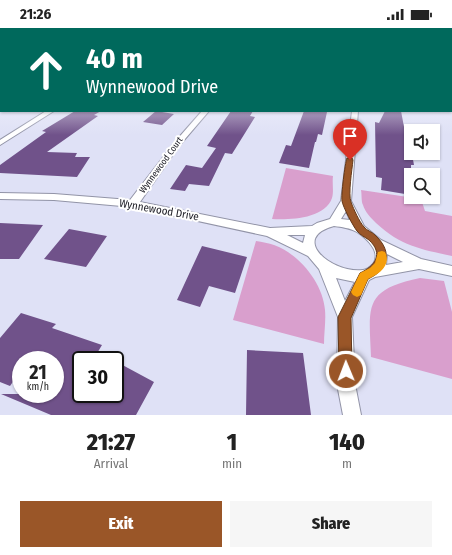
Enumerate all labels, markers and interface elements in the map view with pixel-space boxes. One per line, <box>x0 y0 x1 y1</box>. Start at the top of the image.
text: 21:26 <box>20 5 51 23</box>
text: 40 m <box>86 42 143 75</box>
icon: ahead <box>20 44 72 96</box>
text: Wynnewood Drive <box>86 76 218 98</box>
pin <box>333 119 367 160</box>
map controls <box>404 124 440 204</box>
button: sound <box>404 124 440 160</box>
icon: arrive <box>339 125 361 147</box>
street label: Wynnewood Court <box>137 135 185 195</box>
button: search <box>404 168 440 204</box>
street label: Wynnewood Drive <box>118 197 200 223</box>
position arrow <box>325 350 367 392</box>
speed limit sign: 30 <box>72 351 124 403</box>
text: 21 <box>29 360 47 384</box>
text: km/h <box>27 381 49 393</box>
text: 21:27 <box>87 428 135 456</box>
text: 1 <box>227 428 237 456</box>
text: 140 <box>329 428 365 456</box>
text: Arrival <box>94 456 128 471</box>
text: min <box>222 456 242 471</box>
text: m <box>342 456 352 471</box>
button: Exit <box>20 501 222 547</box>
button: Share <box>230 501 432 547</box>

